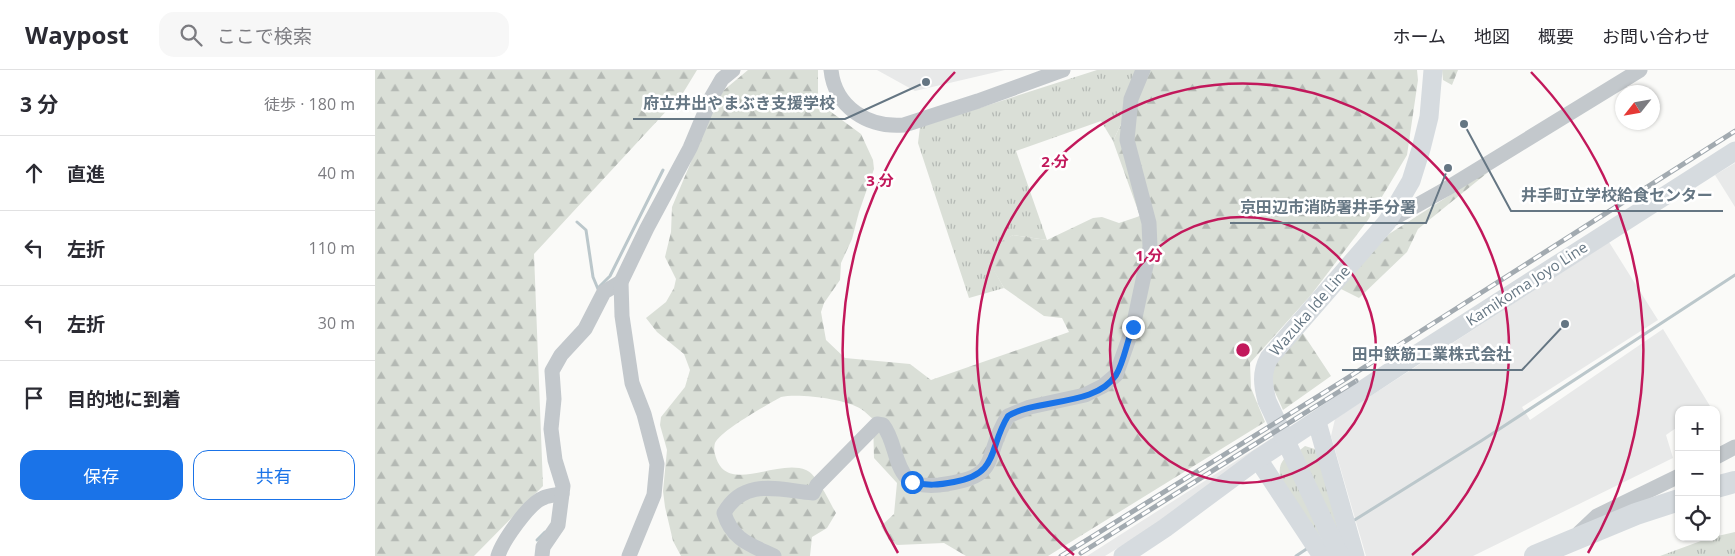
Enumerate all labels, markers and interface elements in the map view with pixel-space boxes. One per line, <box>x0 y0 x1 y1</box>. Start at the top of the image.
search box <box>159 12 509 57</box>
text: Waypost <box>25 18 129 51</box>
icon: search <box>177 21 205 49</box>
text: ここで検索 <box>217 23 312 49</box>
text: ホーム <box>1393 24 1446 48</box>
text: 地図 <box>1474 24 1510 48</box>
text: 概要 <box>1538 24 1574 48</box>
text: お問い合わせ <box>1602 24 1710 48</box>
north arrow <box>1615 85 1660 130</box>
callout: 府立井出やまぶき支援学校 <box>633 88 845 119</box>
text: 3 分 <box>20 90 58 118</box>
text: 府立井出やまぶき支援学校 <box>643 92 835 114</box>
text: 徒歩 · 180 m <box>264 93 355 115</box>
text: 2 分 <box>1041 151 1069 171</box>
icon: ahead <box>20 159 48 187</box>
text: 直進 <box>67 161 105 187</box>
text: 40 m <box>318 162 355 184</box>
text: 3 分 <box>866 170 894 190</box>
callout: 井手町立学校給食センター <box>1511 180 1723 211</box>
text: 井手町立学校給食センター <box>1521 184 1713 206</box>
callout: 京田辺市消防署井手分署 <box>1230 192 1426 223</box>
text: 京田辺市消防署井手分署 <box>1240 196 1416 218</box>
icon: left <box>20 234 48 262</box>
text: 左折 <box>67 236 105 262</box>
street label: Kamikoma Joyo Line <box>1462 236 1591 330</box>
text: 110 m <box>309 237 355 259</box>
text: 1 分 <box>1135 245 1163 265</box>
street label: Wazuka Ide Line <box>1264 261 1354 360</box>
icon: left <box>20 309 48 337</box>
text: 左折 <box>67 311 105 337</box>
text: 30 m <box>318 312 355 334</box>
route end <box>1122 316 1145 339</box>
callout: 田中鉄筋工業株式会社 <box>1342 339 1522 370</box>
centre of rings <box>1234 341 1252 359</box>
text: 田中鉄筋工業株式会社 <box>1352 343 1512 365</box>
icon: arrive <box>20 384 48 412</box>
text: 目的地に到着 <box>67 386 181 412</box>
map controls <box>1675 406 1720 541</box>
button: + <box>1675 406 1720 451</box>
button: 保存 <box>20 450 183 500</box>
button: 共有 <box>193 450 355 500</box>
button: − <box>1675 451 1720 496</box>
route start <box>901 471 924 494</box>
button: locate <box>1675 496 1720 541</box>

